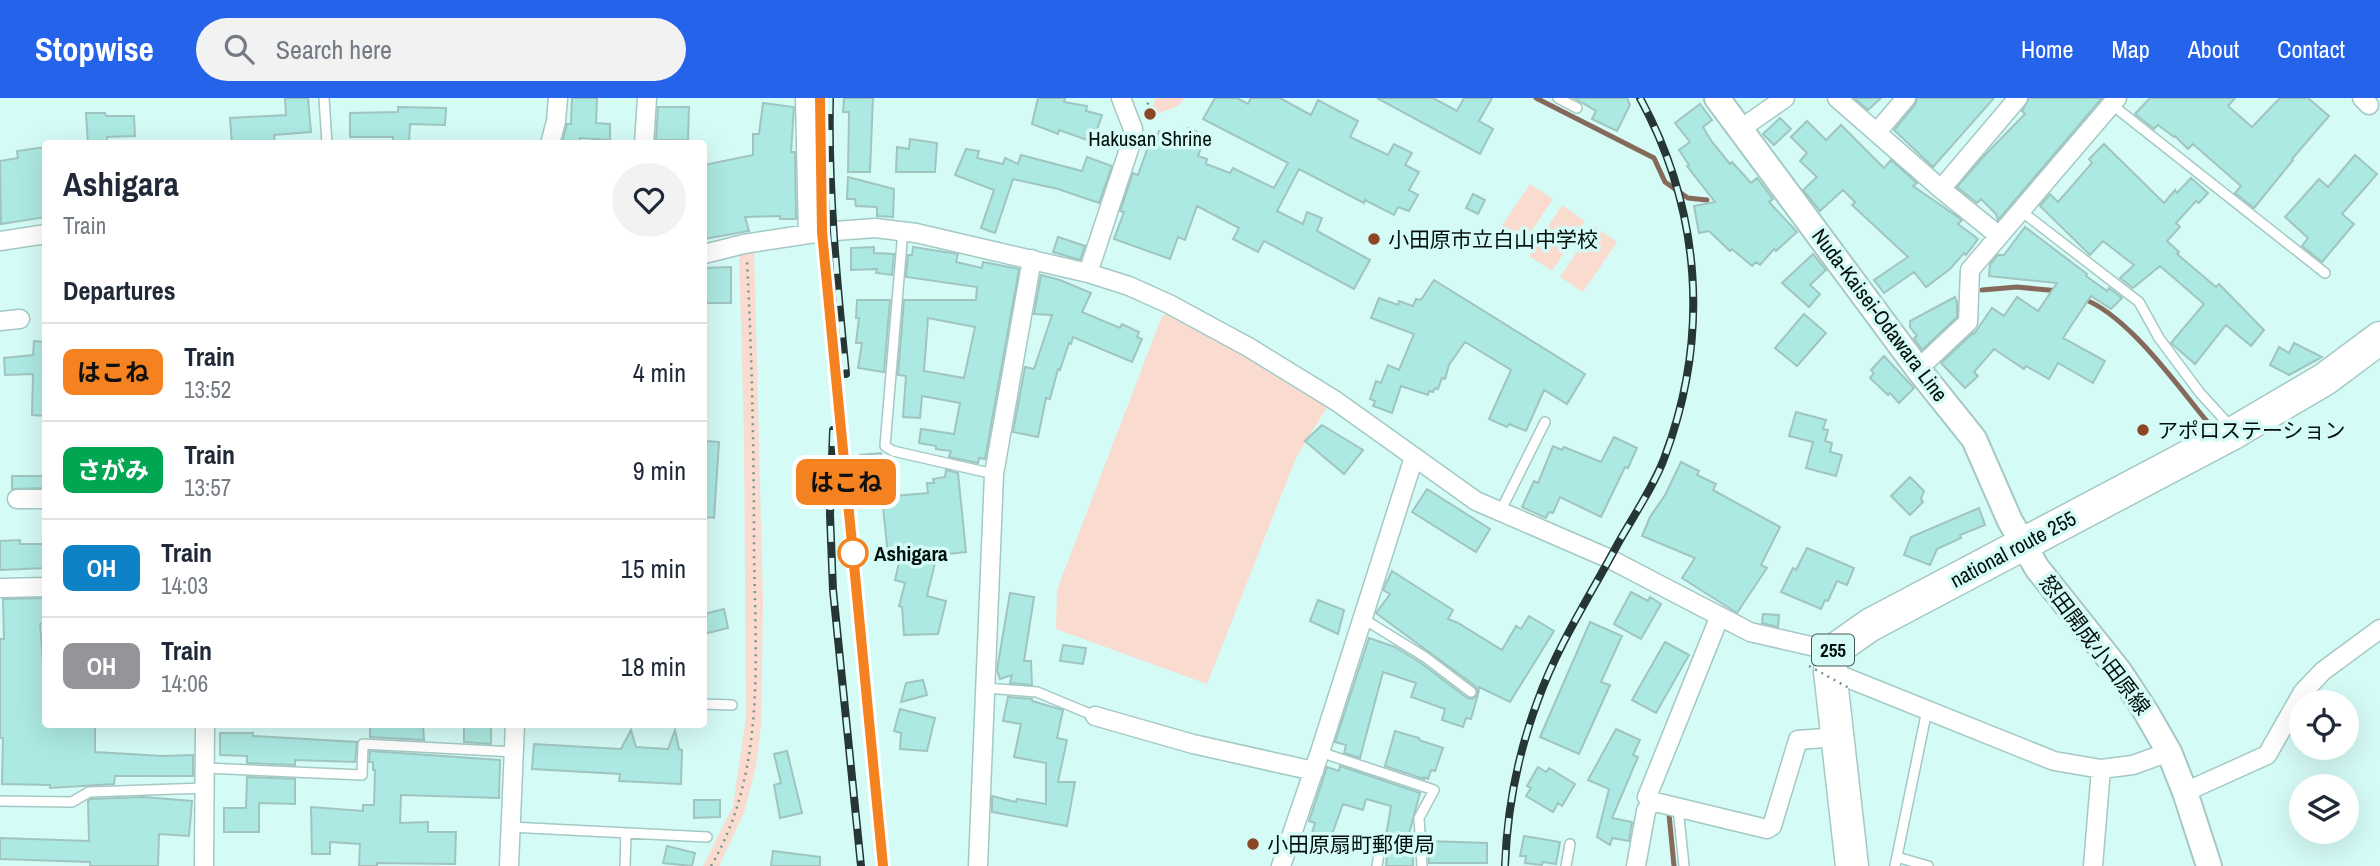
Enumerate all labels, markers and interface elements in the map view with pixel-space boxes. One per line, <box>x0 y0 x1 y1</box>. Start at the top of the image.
search box <box>196 18 686 81</box>
text: Stopwise <box>35 27 154 71</box>
icon: search <box>220 30 258 68</box>
text: Search here <box>276 32 392 67</box>
text: Home <box>2021 33 2073 65</box>
text: Map <box>2111 33 2150 65</box>
text: About <box>2188 33 2239 65</box>
text: Contact <box>2277 33 2345 65</box>
marker: Hakusan Shrine <box>1142 106 1158 122</box>
place label: Hakusan Shrine <box>1088 124 1212 153</box>
text: Ashigara <box>63 162 179 206</box>
button: heart <box>612 163 686 237</box>
text: Train <box>63 210 106 241</box>
street label: Nuda-Kaisei-Odawara Line <box>1805 223 1955 407</box>
place label: 小田原市立白山中学校 <box>1388 225 1598 254</box>
marker: 小田原市立白山中学校 <box>1366 231 1382 247</box>
text: Departures <box>63 273 176 308</box>
text: Train <box>184 339 235 374</box>
text: 4 min <box>633 355 686 390</box>
text: はこね <box>77 356 149 388</box>
text: 13:52 <box>184 374 231 405</box>
place label: アポロステーション <box>2157 416 2346 445</box>
marker: アポロステーション <box>2135 422 2151 438</box>
text: Train <box>184 437 235 472</box>
text: 9 min <box>633 453 686 488</box>
text: さがみ <box>77 454 149 486</box>
line badge: はこね <box>806 459 886 505</box>
text: はこね <box>810 466 882 498</box>
text: 13:57 <box>184 472 231 503</box>
street label: national route 255 <box>1945 504 2081 594</box>
text: Train <box>161 535 212 570</box>
marker: Ashigara <box>838 538 868 568</box>
place label: Ashigara <box>874 539 948 568</box>
text: 15 min <box>621 551 686 586</box>
text: OH <box>87 552 116 584</box>
street label: 怒田開成小田原線 <box>2033 569 2157 721</box>
text: 14:03 <box>161 570 208 601</box>
text: Train <box>161 633 212 668</box>
road number: 255 <box>1812 635 1854 666</box>
text: 18 min <box>621 649 686 684</box>
text: OH <box>87 650 116 682</box>
text: 14:06 <box>161 668 208 699</box>
map controls <box>2289 690 2359 844</box>
button: locate <box>2289 690 2359 760</box>
button: layers <box>2289 774 2359 844</box>
place label: 小田原扇町郵便局 <box>1267 830 1435 859</box>
marker: 小田原扇町郵便局 <box>1245 836 1261 852</box>

